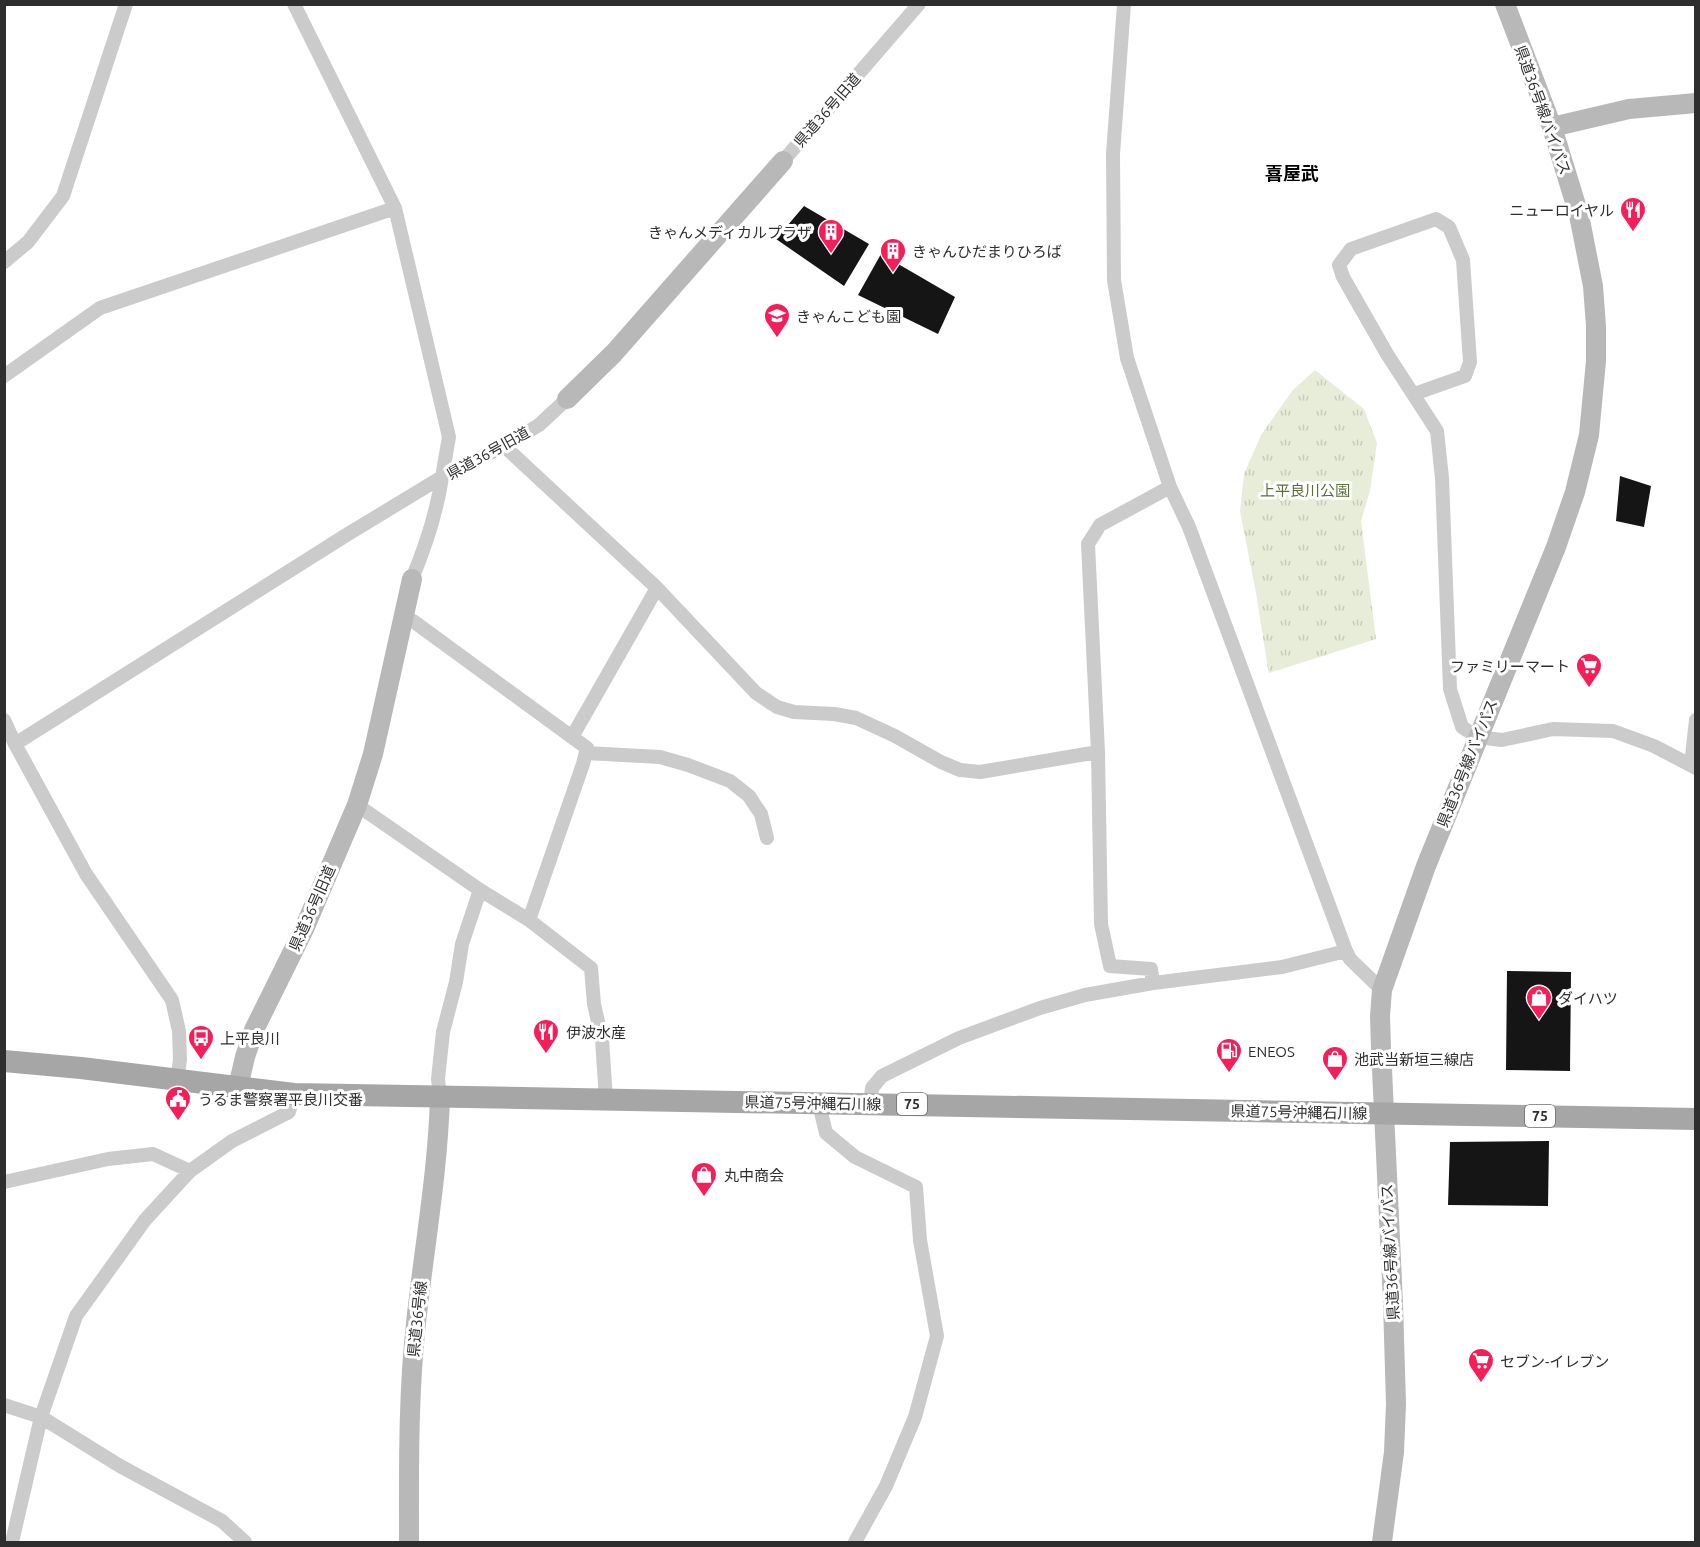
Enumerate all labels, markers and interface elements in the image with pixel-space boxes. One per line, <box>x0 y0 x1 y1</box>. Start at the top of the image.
street label: 県道36号線バイパス <box>1512 43 1574 177</box>
street label: 県道36号旧道 <box>790 70 864 150</box>
district label: 喜屋武 <box>1265 163 1319 183</box>
restaurant icon: ニューロイヤル <box>1618 195 1648 233</box>
place label: ニューロイヤル <box>1509 202 1614 219</box>
building icon: きゃんメディカルプラザ <box>816 217 846 255</box>
place label: きゃんメディカルプラザ <box>648 224 812 241</box>
building icon: きゃんひだまりひろば <box>878 236 908 274</box>
place label: きゃんひだまりひろば <box>912 243 1062 260</box>
school or university icon: きゃんこども園 <box>762 301 792 339</box>
place label: きゃんこども園 <box>796 308 901 325</box>
street label: 県道36号旧道 <box>444 423 532 483</box>
park label: 上平良川公園 <box>1260 482 1350 499</box>
supermarket icon: ファミリーマート <box>1574 651 1604 689</box>
place label: ファミリーマート <box>1450 658 1570 675</box>
street label: 県道36号線バイパス <box>1434 696 1500 830</box>
street label: 県道36号旧道 <box>286 863 338 953</box>
shop icon: ダイハツ <box>1524 983 1554 1021</box>
place label: ダイハツ <box>1558 990 1618 1007</box>
restaurant icon: 伊波水産 <box>531 1017 561 1055</box>
bus stop icon: 上平良川 <box>186 1023 216 1061</box>
place label: 伊波水産 <box>566 1024 626 1041</box>
place label: 上平良川 <box>220 1030 280 1047</box>
fuel station icon: ENEOS <box>1214 1036 1244 1074</box>
place label: ENEOS <box>1248 1043 1295 1060</box>
shop icon: 池武当新垣三線店 <box>1320 1044 1350 1082</box>
place label: 池武当新垣三線店 <box>1354 1051 1474 1068</box>
public building icon: うるま警察署平良川交番 <box>163 1084 193 1122</box>
place label: うるま警察署平良川交番 <box>198 1091 363 1108</box>
street label: 県道75号沖縄石川線 <box>744 1093 882 1113</box>
road number: 75 <box>897 1093 927 1115</box>
street label: 県道75号沖縄石川線 <box>1230 1102 1368 1122</box>
road number: 75 <box>1525 1105 1555 1127</box>
shop icon: 丸中商会 <box>689 1160 719 1198</box>
place label: 丸中商会 <box>724 1167 784 1184</box>
street label: 県道36号線バイパス <box>1378 1183 1402 1321</box>
street label: 県道36号線 <box>405 1280 429 1358</box>
supermarket icon: セブン-イレブン <box>1466 1346 1496 1384</box>
place label: セブン-イレブン <box>1500 1353 1609 1370</box>

